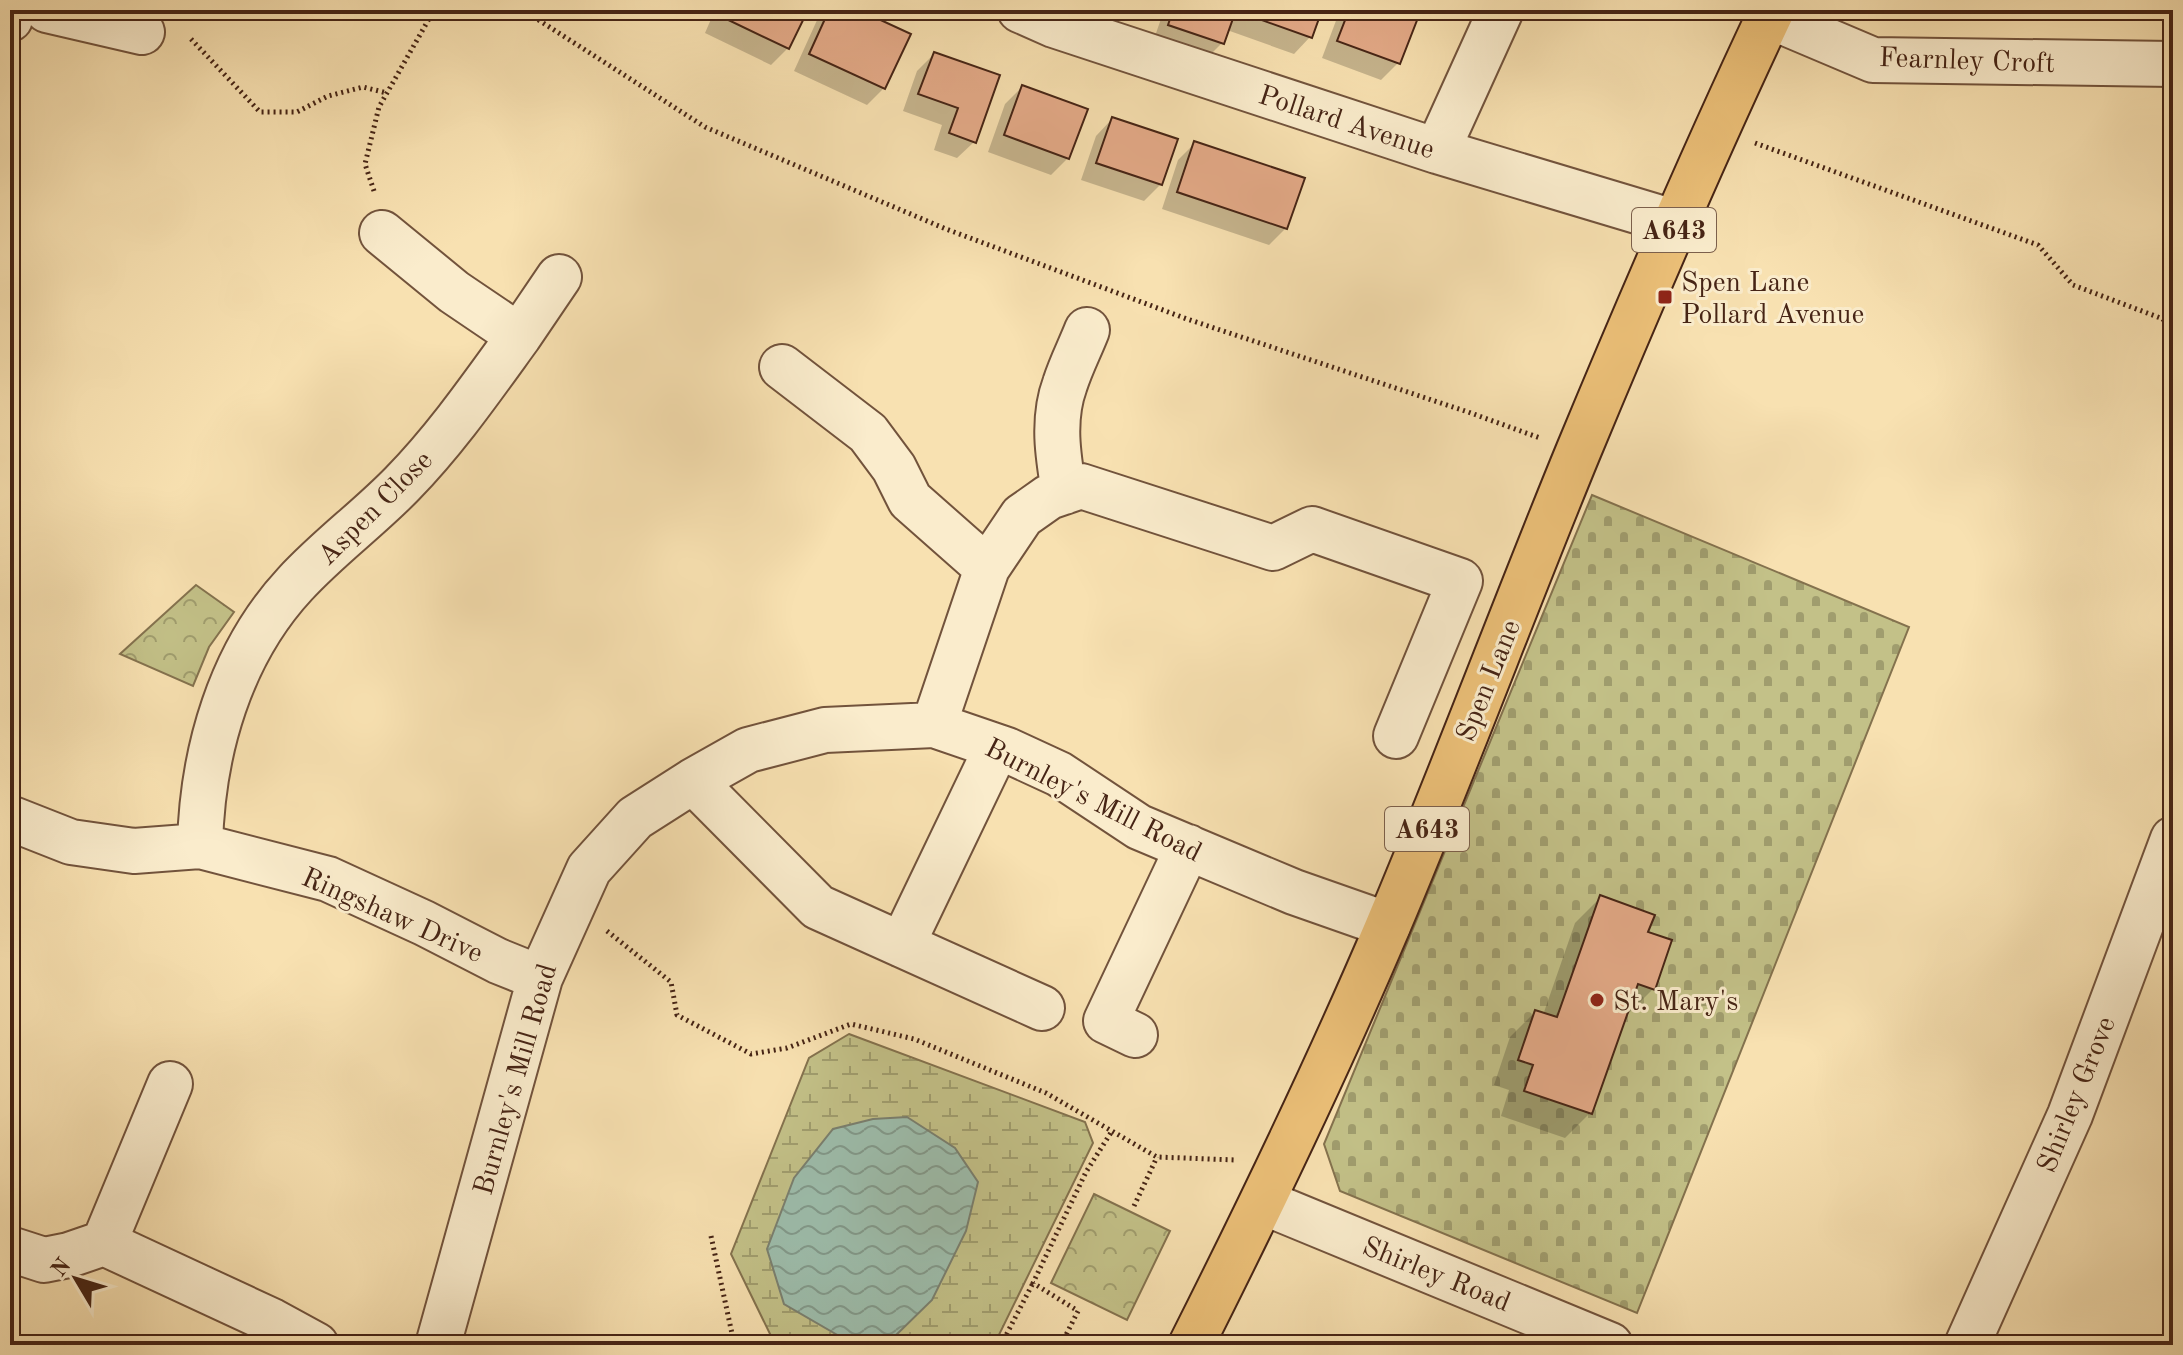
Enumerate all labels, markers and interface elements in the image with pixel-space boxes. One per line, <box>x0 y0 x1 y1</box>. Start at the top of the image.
street label: Fearnley Croft <box>1878 45 2056 79</box>
street label: Pollard Avenue <box>1255 82 1438 165</box>
road number: A643 <box>1632 208 1716 252</box>
place label: Spen Lane Pollard Avenue <box>1681 270 1864 330</box>
marker: Spen Lane Pollard Avenue <box>1656 288 1674 306</box>
street label: Aspen Close <box>313 446 439 572</box>
street label: Spen Lane <box>1453 616 1527 746</box>
street label: Burnley's Mill Road <box>980 735 1206 868</box>
road number: A643 <box>1385 807 1469 851</box>
street label: Ringshaw Drive <box>297 864 487 969</box>
street label: Burnley's Mill Road <box>470 961 563 1199</box>
place label: St. Mary's <box>1613 989 1738 1017</box>
marker: St. Mary's <box>1588 991 1606 1009</box>
street label: Shirley Grove <box>2034 1013 2122 1177</box>
street label: Shirley Road <box>1358 1233 1514 1318</box>
north arrow <box>36 1239 116 1319</box>
text: N <box>48 1254 76 1281</box>

